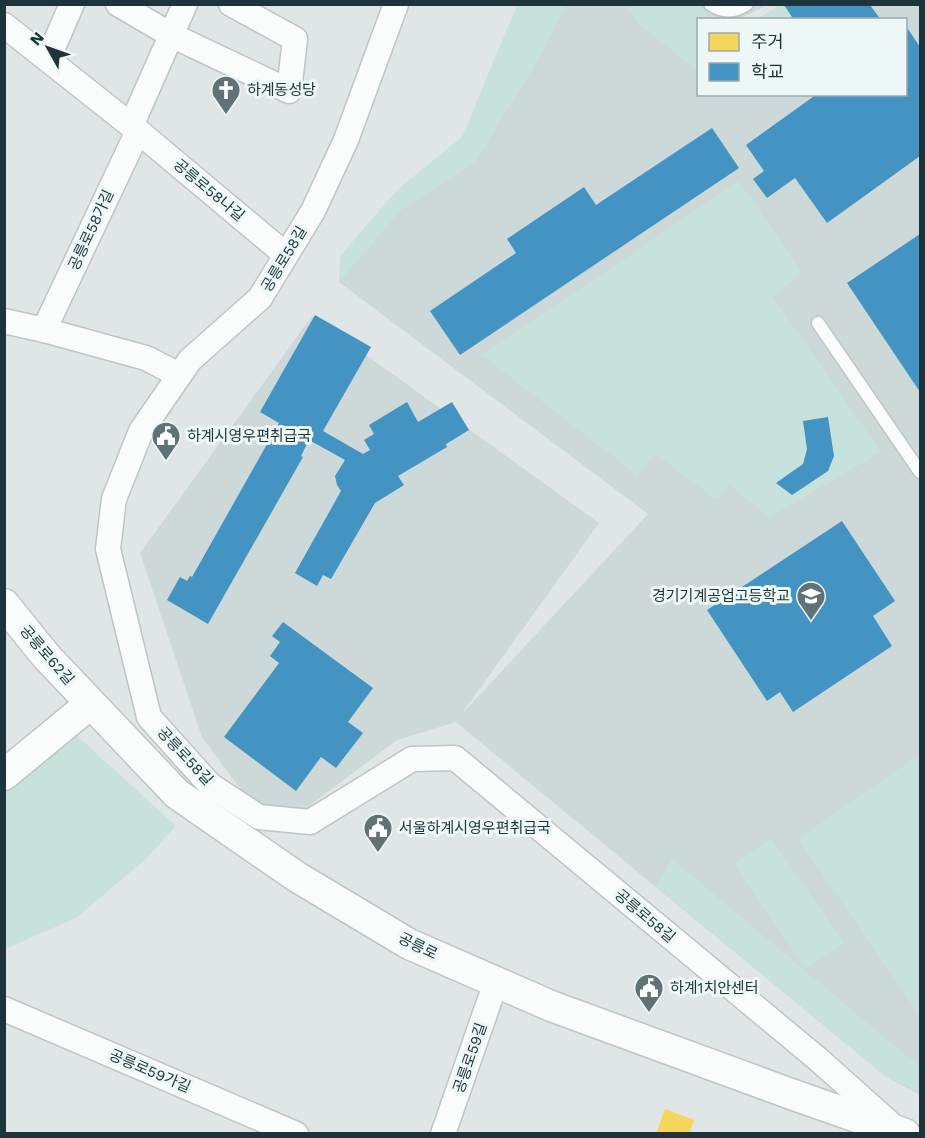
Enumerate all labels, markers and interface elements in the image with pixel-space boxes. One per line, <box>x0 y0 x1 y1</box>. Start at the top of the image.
north arrow <box>18 18 78 78</box>
legend <box>697 18 907 96</box>
text: N <box>26 28 48 49</box>
text: 주거 <box>751 31 784 52</box>
text: 학교 <box>751 61 784 82</box>
church icon: 하계동성당 <box>210 74 242 116</box>
place label: 하계동성당 <box>247 81 316 99</box>
street label: 공릉로58나길 <box>170 155 248 225</box>
street label: 공릉로58가길 <box>64 187 118 273</box>
street label: 공릉로58길 <box>257 223 311 295</box>
public building icon: 하계시영우편취급국 <box>150 420 182 462</box>
place label: 하계시영우편취급국 <box>187 427 311 445</box>
school or university icon: 경기기계공업고등학교 <box>795 580 827 622</box>
place label: 경기기계공업고등학교 <box>652 587 790 605</box>
street label: 공릉로62길 <box>16 622 78 688</box>
street label: 공릉로58길 <box>153 723 217 789</box>
public building icon: 서울하계시영우편취급국 <box>362 812 394 854</box>
place label: 서울하계시영우편취급국 <box>399 819 551 837</box>
street label: 공릉로58길 <box>611 886 679 946</box>
street label: 공릉로 <box>395 929 441 963</box>
public building icon: 하계1치안센터 <box>633 972 665 1014</box>
place label: 하계1치안센터 <box>670 979 759 997</box>
street label: 공릉로59길 <box>450 1020 490 1096</box>
street label: 공릉로59가길 <box>106 1046 194 1096</box>

